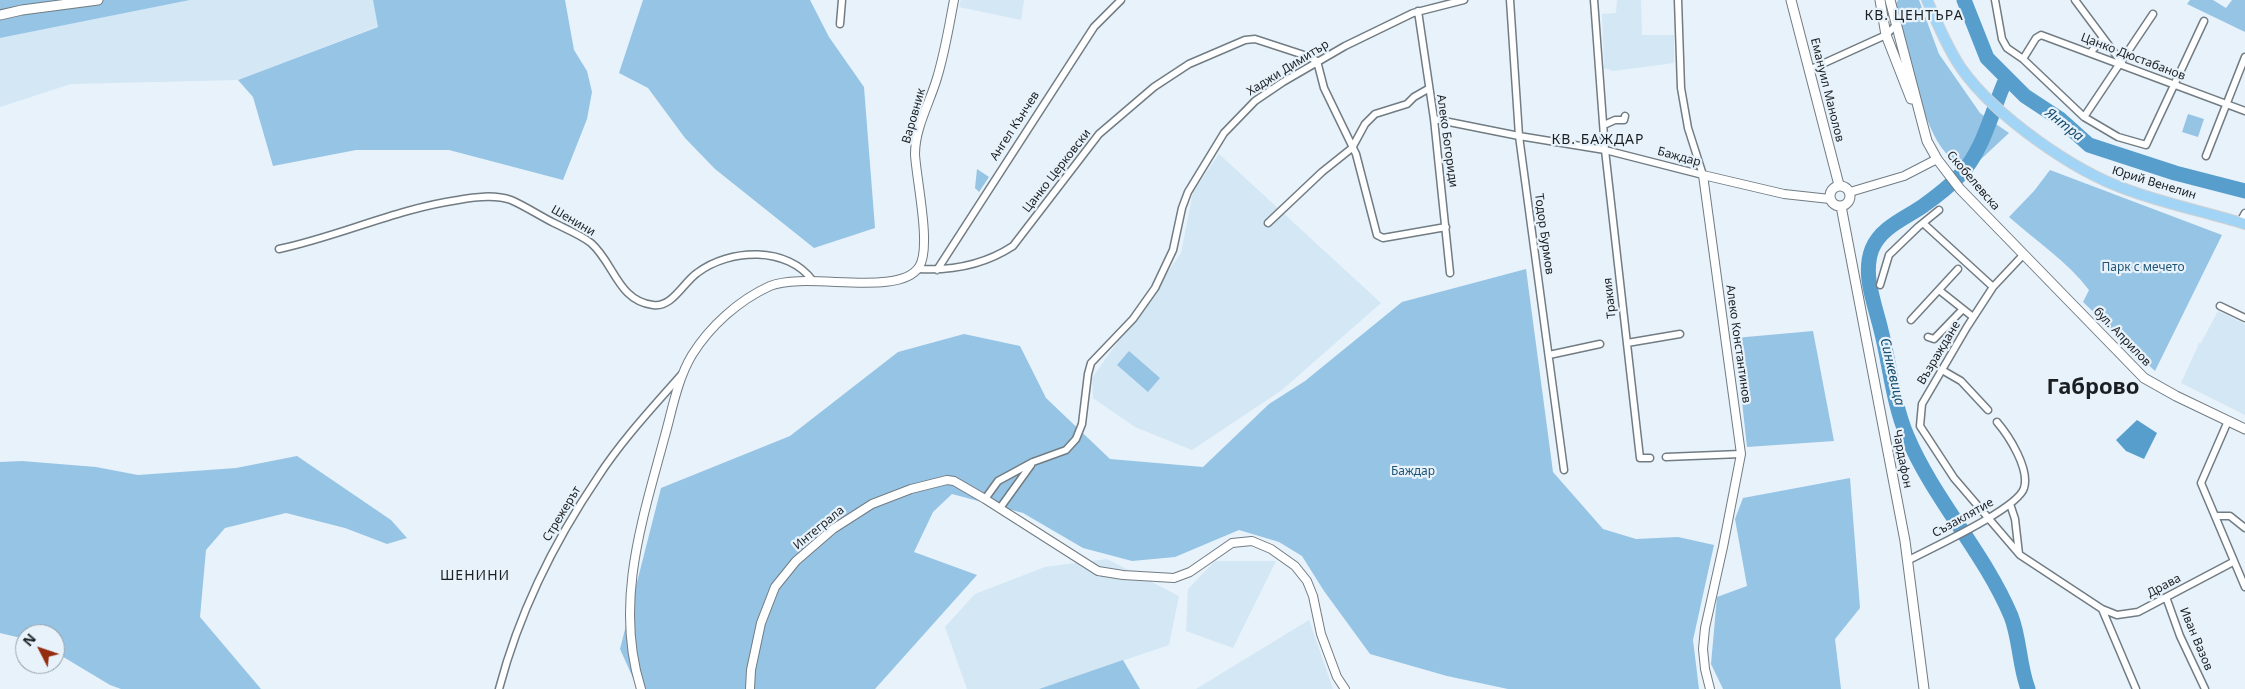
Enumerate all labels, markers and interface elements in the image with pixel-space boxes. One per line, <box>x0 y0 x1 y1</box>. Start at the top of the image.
district label: КВ. ЦЕНТЪРА <box>1863 8 1965 24</box>
street label: Цанко Дюстабанов <box>2079 30 2187 84</box>
street label: Хаджи Димитър <box>1244 37 1332 99</box>
street label: Емануил Манолов <box>1807 37 1847 143</box>
street label: Варовник <box>899 87 929 145</box>
street label: Ангел Кънчев <box>987 89 1043 163</box>
street label: Алеко Богориди <box>1433 93 1461 189</box>
water label: Янтра <box>2041 105 2087 145</box>
street label: Цанко Церковски <box>1020 126 1094 216</box>
district label: КВ. БАЖДАР <box>1550 132 1646 148</box>
street label: Баждар <box>1656 144 1702 170</box>
street label: Скобелевска <box>1943 148 2003 214</box>
street label: Юрий Венелин <box>2110 163 2198 203</box>
street label: Тодор Бурмов <box>1531 192 1557 276</box>
street label: Шенини <box>548 203 598 239</box>
park label: Парк с мечето <box>2101 261 2185 275</box>
street label: Тракия <box>1601 277 1619 319</box>
street label: Алеко Константинов <box>1723 284 1753 404</box>
street label: бул. Априлов <box>2090 305 2154 369</box>
street label: Възраждане <box>1914 318 1964 388</box>
water label: Синкевица <box>1876 336 1908 408</box>
district label: Габрово <box>2047 375 2139 401</box>
street label: Чардафон <box>1889 429 1915 489</box>
park label: Баждар <box>1391 465 1435 479</box>
street label: Стрежерът <box>540 484 584 544</box>
street label: Съзаклятие <box>1930 495 1996 541</box>
street label: Интеграла <box>791 503 847 553</box>
district label: ШЕНИНИ <box>439 568 511 584</box>
street label: Драва <box>2145 571 2183 601</box>
street label: Иван Вазов <box>2176 605 2216 673</box>
north arrow <box>15 624 65 674</box>
text: N <box>18 629 40 650</box>

